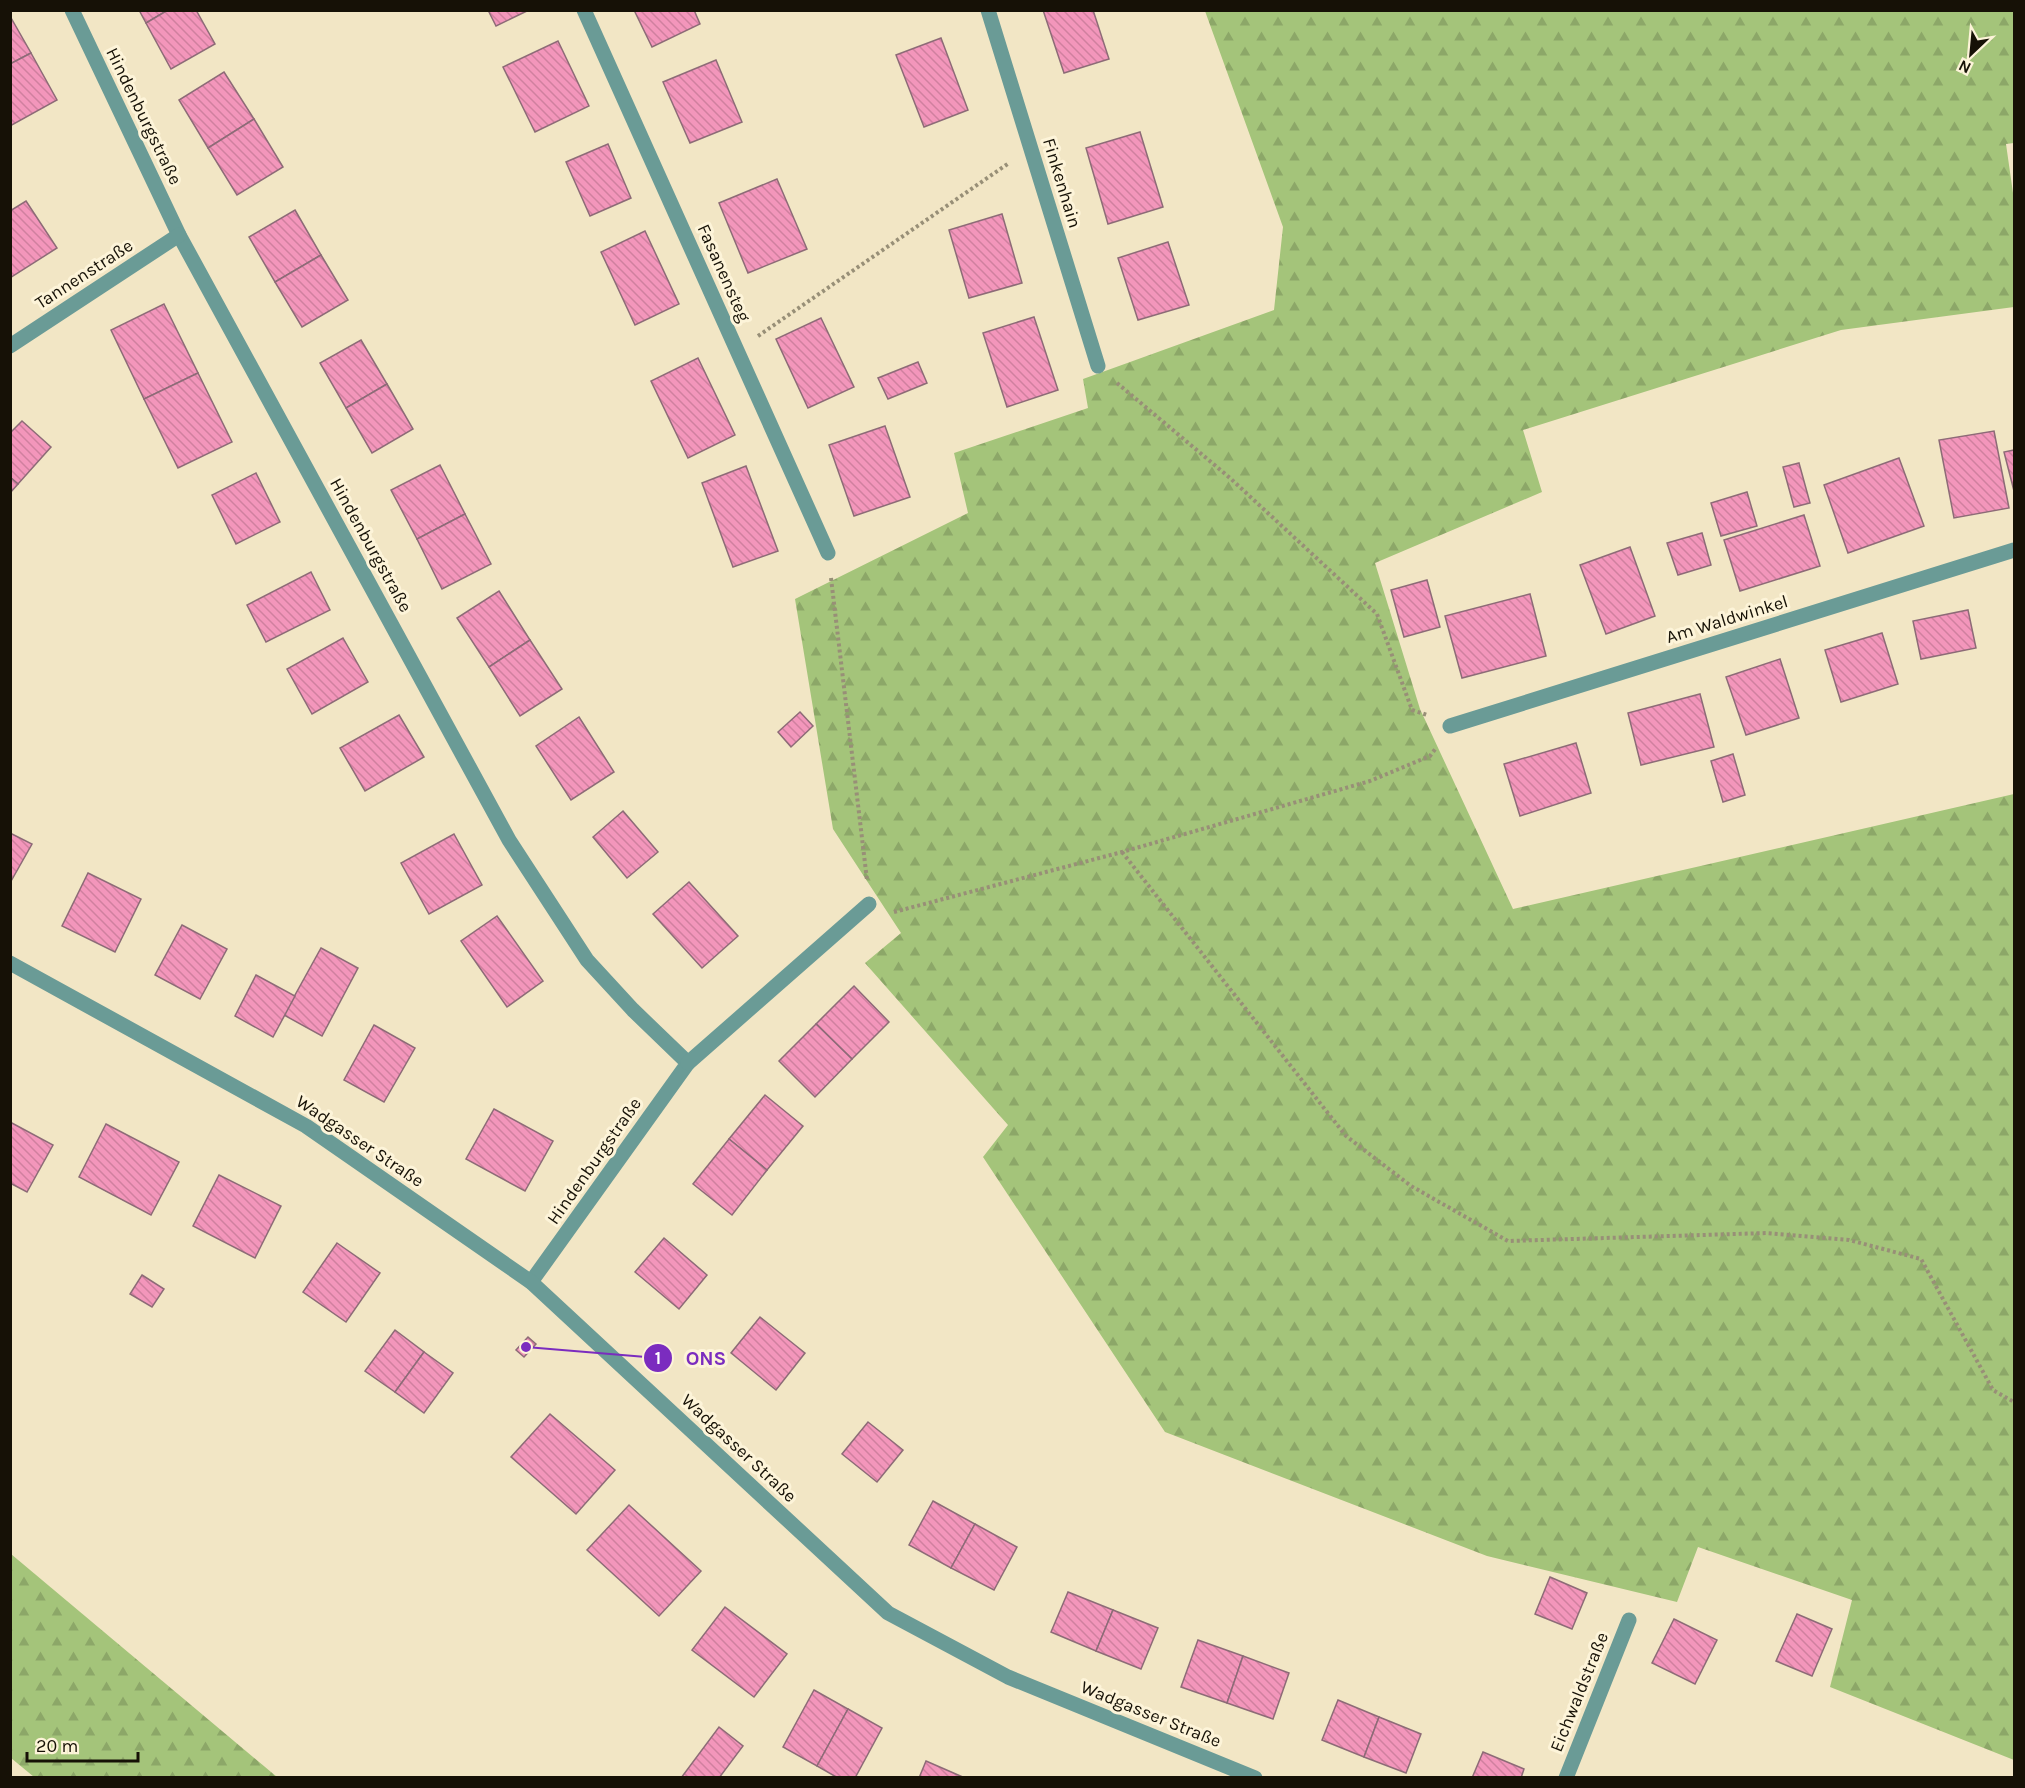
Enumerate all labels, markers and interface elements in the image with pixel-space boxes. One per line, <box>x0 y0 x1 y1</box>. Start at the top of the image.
north arrow <box>1941 24 2001 84</box>
street label: Hindenburgstraße <box>101 44 187 188</box>
text: N <box>1955 56 1974 78</box>
street label: Finkenhain <box>1038 135 1086 231</box>
street label: Fasanensteg <box>693 221 755 325</box>
street label: Tannenstraße <box>31 234 137 314</box>
street label: Hindenburgstraße <box>325 474 417 616</box>
street label: Am Waldwinkel <box>1663 590 1791 648</box>
street label: Wadgasser Straße <box>292 1090 428 1192</box>
street label: Hindenburgstraße <box>542 1093 646 1229</box>
callout: ONS <box>643 1339 738 1377</box>
text: 1 <box>655 1347 661 1369</box>
text: ONS <box>686 1347 726 1370</box>
street label: Wadgasser Straße <box>677 1389 801 1507</box>
street label: Eichwaldstraße <box>1545 1629 1613 1755</box>
street label: Wadgasser Straße <box>1078 1676 1224 1752</box>
scale bar <box>27 1725 138 1763</box>
text: 20 m <box>36 1735 78 1757</box>

